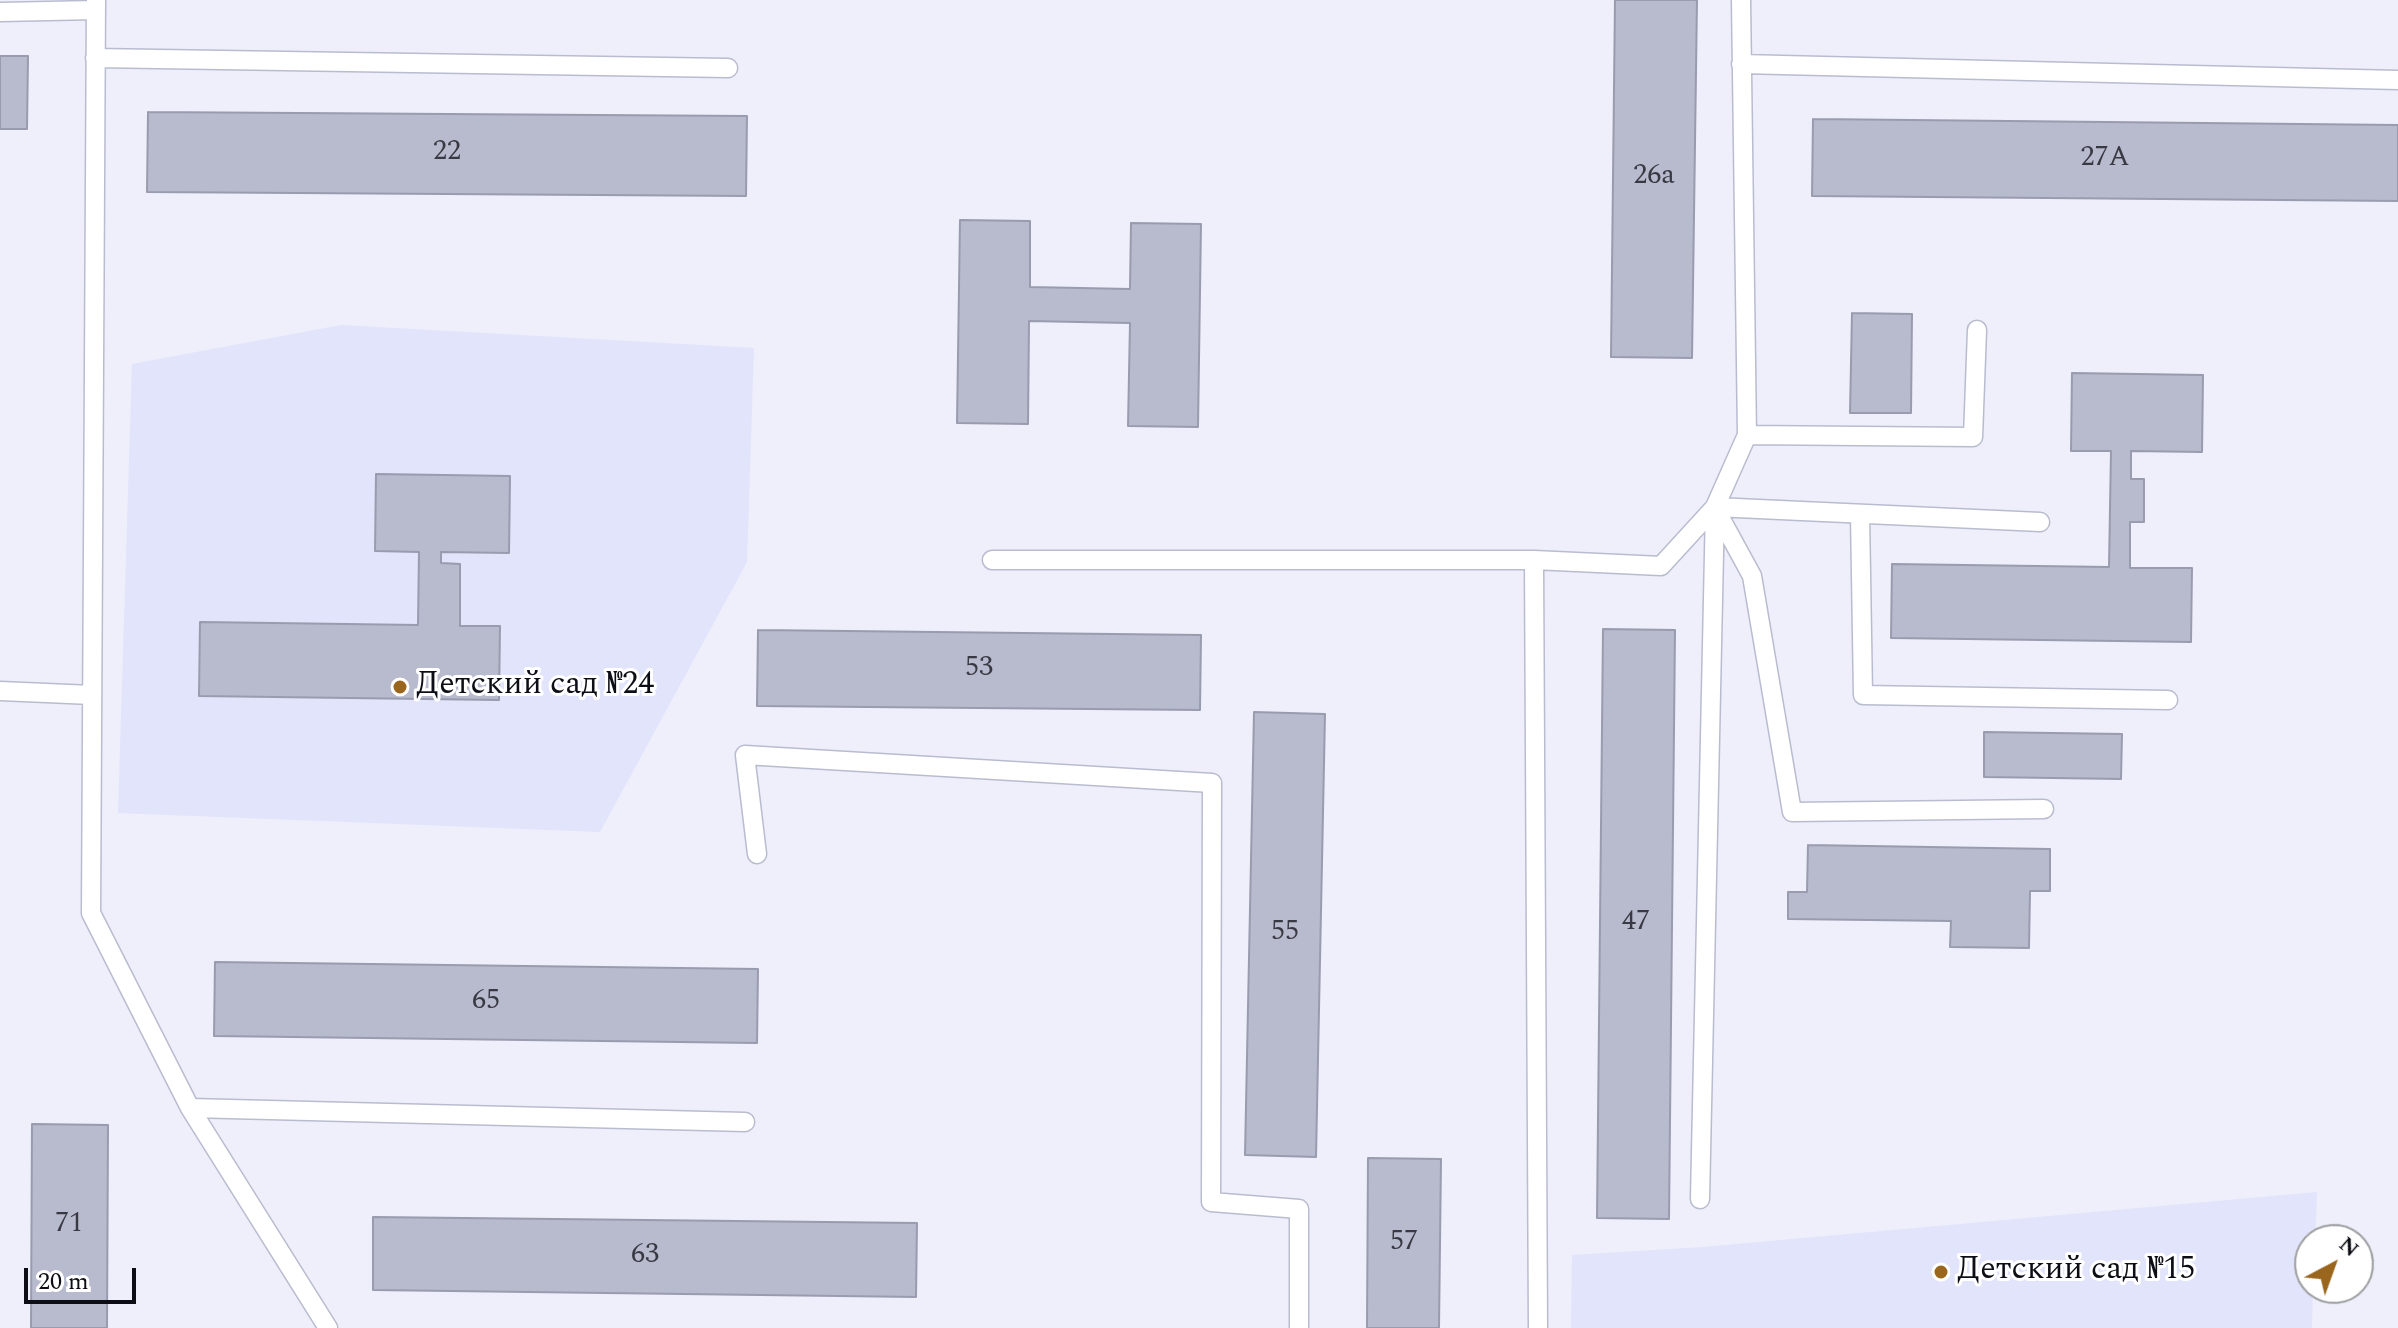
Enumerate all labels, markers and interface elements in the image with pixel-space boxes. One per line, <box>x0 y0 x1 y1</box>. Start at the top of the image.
house number: 22 <box>433 137 461 171</box>
house number: 27А <box>2081 143 2129 177</box>
house number: 26а <box>1633 161 1675 195</box>
house number: 53 <box>965 653 993 687</box>
place label: Детский сад №24 <box>416 668 654 706</box>
marker: Детский сад №24 <box>391 678 409 696</box>
house number: 47 <box>1622 907 1650 941</box>
house number: 55 <box>1271 917 1299 951</box>
house number: 65 <box>472 986 500 1020</box>
house number: 71 <box>55 1209 83 1243</box>
north arrow <box>2294 1224 2374 1304</box>
house number: 57 <box>1390 1227 1418 1261</box>
text: N <box>2331 1229 2366 1265</box>
house number: 63 <box>631 1240 659 1274</box>
scale bar <box>28 1252 140 1302</box>
place label: Детский сад №15 <box>1957 1253 2195 1291</box>
marker: Детский сад №15 <box>1932 1263 1950 1281</box>
text: 20 m <box>38 1264 89 1300</box>

